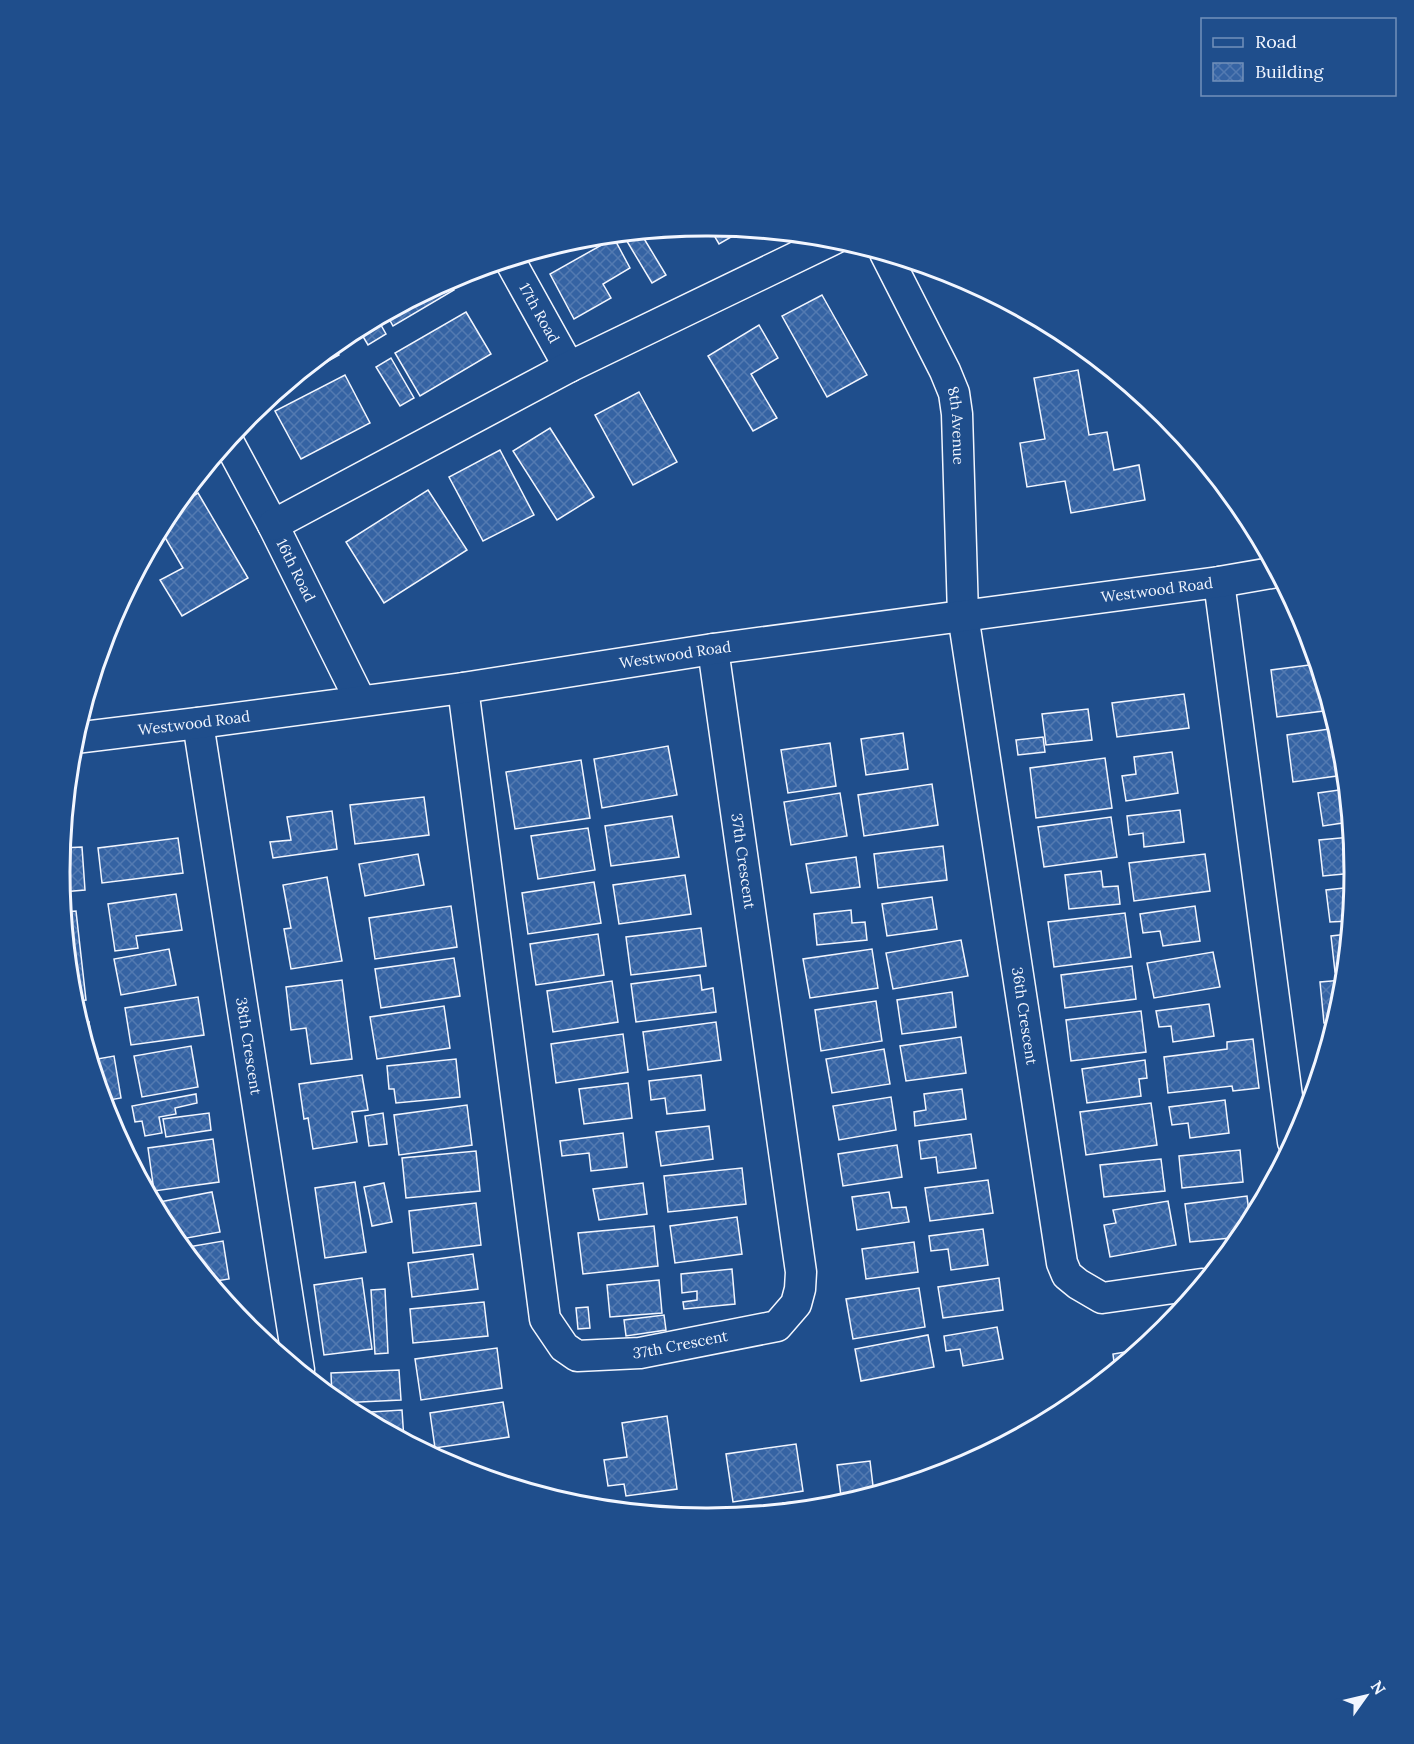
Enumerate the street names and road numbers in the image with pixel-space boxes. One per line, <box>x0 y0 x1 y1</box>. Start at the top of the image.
street label: 17th Road <box>515 279 564 346</box>
street label: 8th Avenue <box>943 383 969 465</box>
street label: 16th Road <box>272 536 320 605</box>
street label: Westwood Road <box>1100 573 1214 607</box>
street label: Westwood Road <box>618 637 732 672</box>
street label: Westwood Road <box>137 706 251 739</box>
street label: 37th Crescent <box>727 812 760 910</box>
street label: 36th Crescent <box>1008 966 1042 1066</box>
street label: 38th Crescent <box>232 996 266 1096</box>
street label: 37th Crescent <box>632 1326 729 1362</box>

